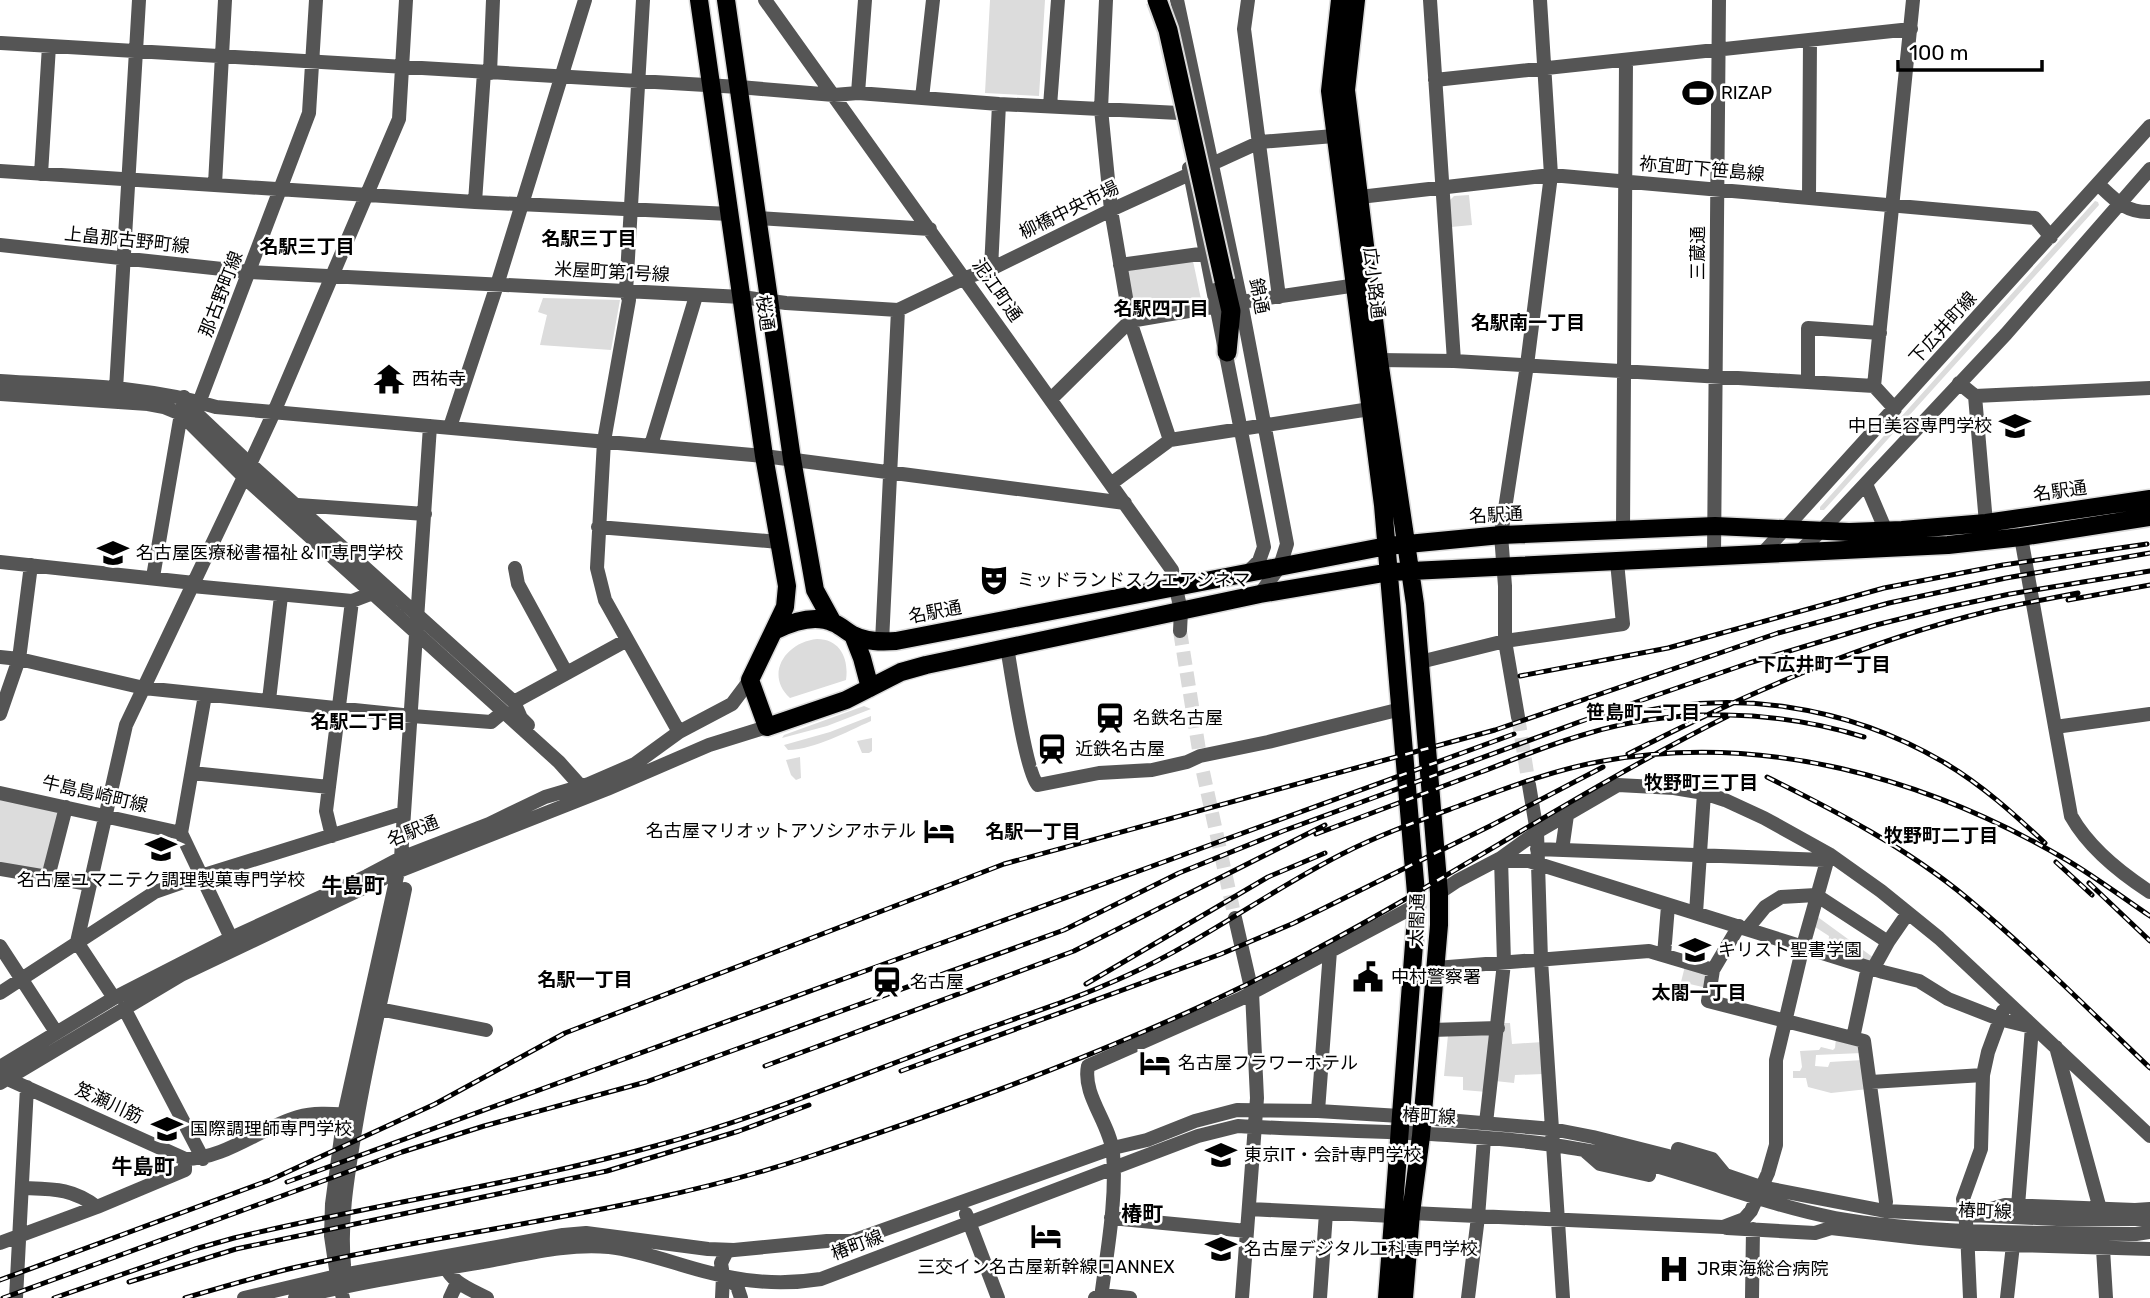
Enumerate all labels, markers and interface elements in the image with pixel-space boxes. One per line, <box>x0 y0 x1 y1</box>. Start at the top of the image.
scale bar <box>1898 28 2042 72</box>
text: 100 m <box>1909 40 1968 65</box>
sports icon: RIZAP <box>1681 76 1715 110</box>
place label: RIZAP <box>1721 82 1772 104</box>
street label: 祢宜町下笹島線 <box>1638 153 1766 185</box>
street label: 柳橋中央市場 <box>1016 176 1122 244</box>
street label: 上畠那古野町線 <box>63 222 191 258</box>
street label: 三蔵通 <box>1687 226 1709 280</box>
district label: 名駅三丁目 <box>541 227 637 250</box>
district label: 名駅三丁目 <box>259 235 355 258</box>
street label: 広小路通 <box>1359 246 1389 320</box>
street label: 那古野町線 <box>195 248 247 340</box>
street label: 泥江町通 <box>967 254 1027 326</box>
street label: 米屋町第1号線 <box>554 258 670 286</box>
street label: 錦通 <box>1245 276 1273 316</box>
street label: 下広井町線 <box>1905 287 1981 369</box>
street label: 桜通 <box>752 294 778 332</box>
district label: 名駅四丁目 <box>1113 297 1209 320</box>
district label: 名駅南一丁目 <box>1471 311 1585 334</box>
temple icon: 西祐寺 <box>372 362 406 396</box>
place label: 西祐寺 <box>412 368 466 390</box>
school or university icon: 中日美容専門学校 <box>1998 409 2032 443</box>
place label: 中日美容専門学校 <box>1848 415 1992 437</box>
street label: 名駅通 <box>2032 476 2088 506</box>
street label: 名駅通 <box>1468 503 1524 527</box>
school or university icon: 名古屋医療秘書福祉＆IT専門学校 <box>96 536 130 570</box>
place label: 名古屋医療秘書福祉＆IT専門学校 <box>136 542 403 564</box>
theatre icon: ミッドランドスクエアシネマ <box>977 563 1011 597</box>
place label: ミッドランドスクエアシネマ <box>1017 569 1250 591</box>
street label: 名駅通 <box>906 596 964 628</box>
district label: 下広井町一丁目 <box>1757 653 1891 676</box>
station icon: 名鉄名古屋 <box>1093 701 1127 735</box>
district label: 笹島町一丁目 <box>1586 701 1700 724</box>
place label: 名鉄名古屋 <box>1133 707 1223 729</box>
district label: 名駅二丁目 <box>310 710 406 733</box>
station icon: 近鉄名古屋 <box>1035 732 1069 766</box>
place label: 近鉄名古屋 <box>1075 738 1165 760</box>
street label: 牛島島崎町線 <box>40 771 150 817</box>
district label: 牧野町三丁目 <box>1644 771 1758 794</box>
street label: 名駅通 <box>384 811 442 851</box>
hotel icon: 名古屋マリオットアソシアホテル <box>922 814 956 848</box>
place label: 名古屋マリオットアソシアホテル <box>646 820 916 842</box>
district label: 名駅一丁目 <box>985 820 1081 843</box>
district label: 牧野町二丁目 <box>1884 824 1998 847</box>
school or university icon: 名古屋ユマニテク調理製菓専門学校 <box>144 832 178 866</box>
place label: 名古屋ユマニテク調理製菓専門学校 <box>17 869 305 891</box>
district label: 牛島町 <box>322 873 385 898</box>
street label: 太閤通 <box>1405 893 1429 947</box>
school or university icon: キリスト聖書学園 <box>1678 933 1712 967</box>
place label: キリスト聖書学園 <box>1718 939 1862 961</box>
public building icon: 中村警察署 <box>1351 960 1385 994</box>
station icon: 名古屋 <box>870 965 904 999</box>
place label: 中村警察署 <box>1391 966 1481 988</box>
district label: 名駅一丁目 <box>537 968 633 991</box>
place label: 名古屋 <box>910 971 964 993</box>
district label: 太閤一丁目 <box>1651 981 1747 1004</box>
hotel icon: 名古屋フラワーホテル <box>1138 1046 1172 1080</box>
place label: 名古屋フラワーホテル <box>1178 1052 1358 1074</box>
street label: 笈瀬川筋 <box>72 1078 146 1128</box>
street label: 椿町線 <box>1401 1104 1457 1128</box>
school or university icon: 国際調理師専門学校 <box>150 1112 184 1146</box>
place label: 国際調理師専門学校 <box>190 1118 352 1140</box>
school or university icon: 東京IT・会計専門学校 <box>1204 1138 1238 1172</box>
place label: 東京IT・会計専門学校 <box>1244 1144 1421 1166</box>
district label: 牛島町 <box>112 1154 175 1179</box>
street label: 椿町線 <box>1958 1199 2012 1223</box>
district label: 椿町 <box>1121 1201 1163 1226</box>
hotel icon: 三交イン名古屋新幹線口ANNEX <box>1029 1219 1063 1253</box>
street label: 椿町線 <box>828 1225 886 1265</box>
school or university icon: 名古屋デジタル工科専門学校 <box>1204 1232 1238 1266</box>
place label: 名古屋デジタル工科専門学校 <box>1244 1238 1478 1260</box>
hospital icon: JR東海総合病院 <box>1657 1252 1691 1286</box>
place label: 三交イン名古屋新幹線口ANNEX <box>917 1256 1175 1278</box>
place label: JR東海総合病院 <box>1697 1258 1828 1280</box>

